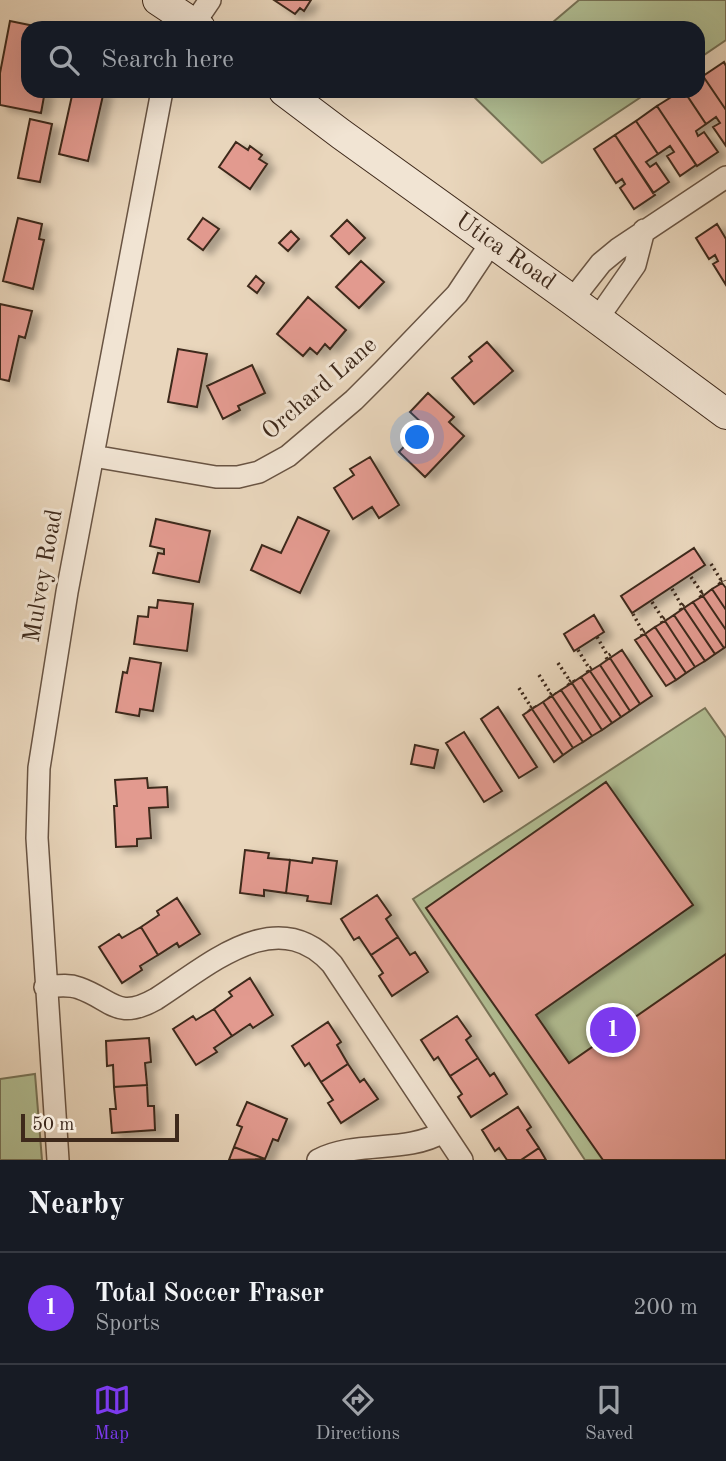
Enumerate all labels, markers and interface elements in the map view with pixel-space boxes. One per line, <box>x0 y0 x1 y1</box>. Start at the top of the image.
search box <box>21 21 705 98</box>
icon: search <box>45 41 83 79</box>
text: Search here <box>101 47 234 73</box>
street label: Utica Road <box>451 209 559 295</box>
street label: Orchard Lane <box>258 333 382 445</box>
your location <box>400 420 434 454</box>
street label: Mulvey Road <box>20 507 68 645</box>
pin: 1 <box>590 1004 636 1056</box>
scale bar <box>21 1111 178 1143</box>
text: 50 m <box>32 1116 74 1135</box>
text: Nearby <box>28 1190 125 1220</box>
text: Total Soccer Fraser <box>95 1281 324 1307</box>
text: 1 <box>44 1296 58 1319</box>
text: 200 m <box>633 1296 698 1319</box>
text: Sports <box>95 1312 160 1335</box>
tab: Map <box>93 1381 131 1446</box>
tab: Directions <box>316 1381 400 1446</box>
tab: Saved <box>585 1381 633 1446</box>

